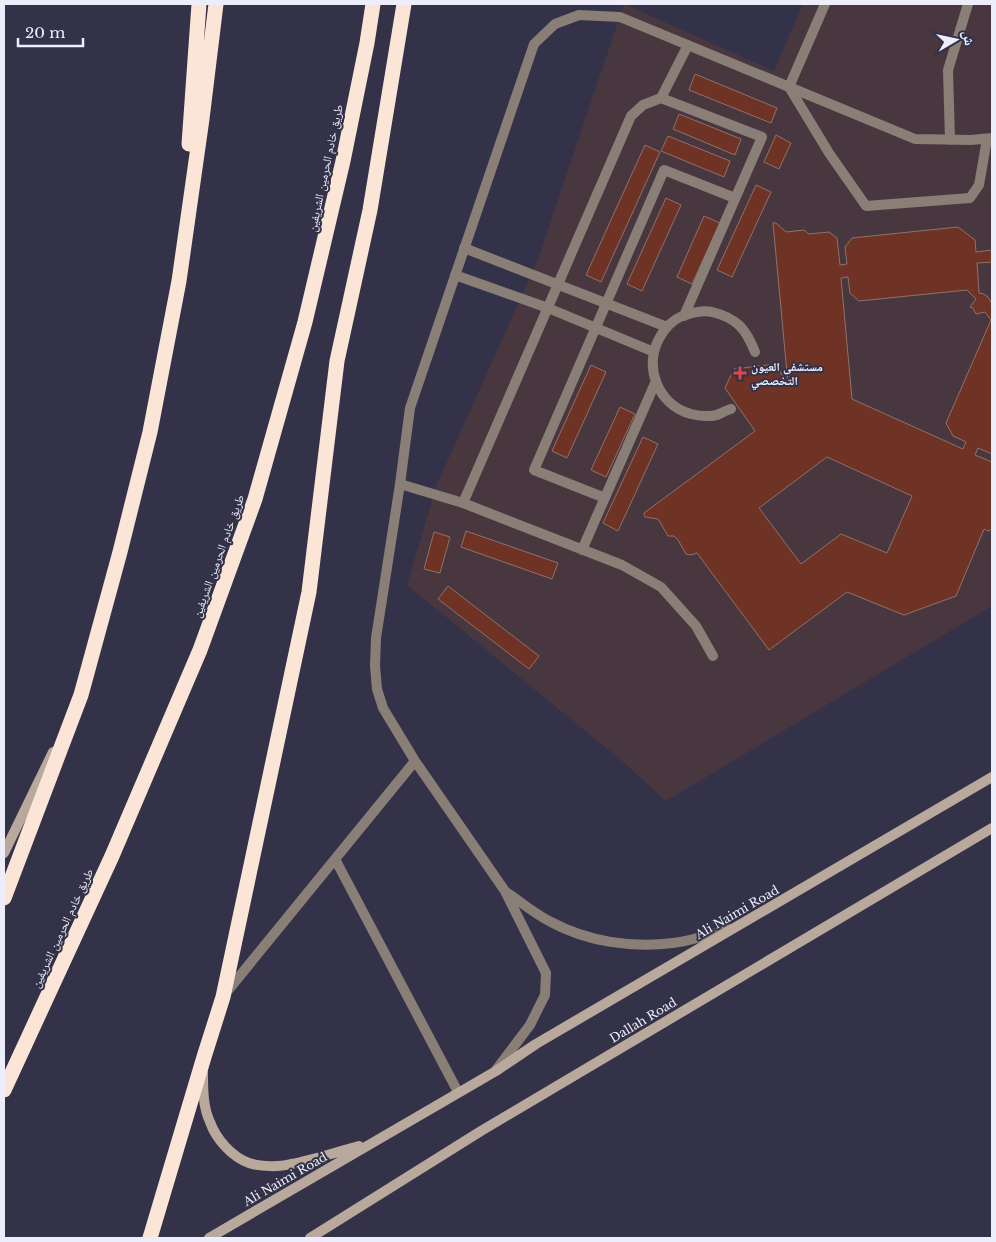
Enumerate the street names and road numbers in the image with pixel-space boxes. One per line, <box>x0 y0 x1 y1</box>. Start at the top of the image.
street label: طريق خادم الحرمين الشريفين <box>304 103 347 233</box>
street label: طريق خادم الحرمين الشريفين <box>189 492 248 620</box>
street label: طريق خادم الحرمين الشريفين <box>28 866 97 990</box>
street label: Ali Naimi Road <box>692 882 782 943</box>
street label: Dallah Road <box>607 994 679 1046</box>
street label: Ali Naimi Road <box>240 1149 330 1210</box>

